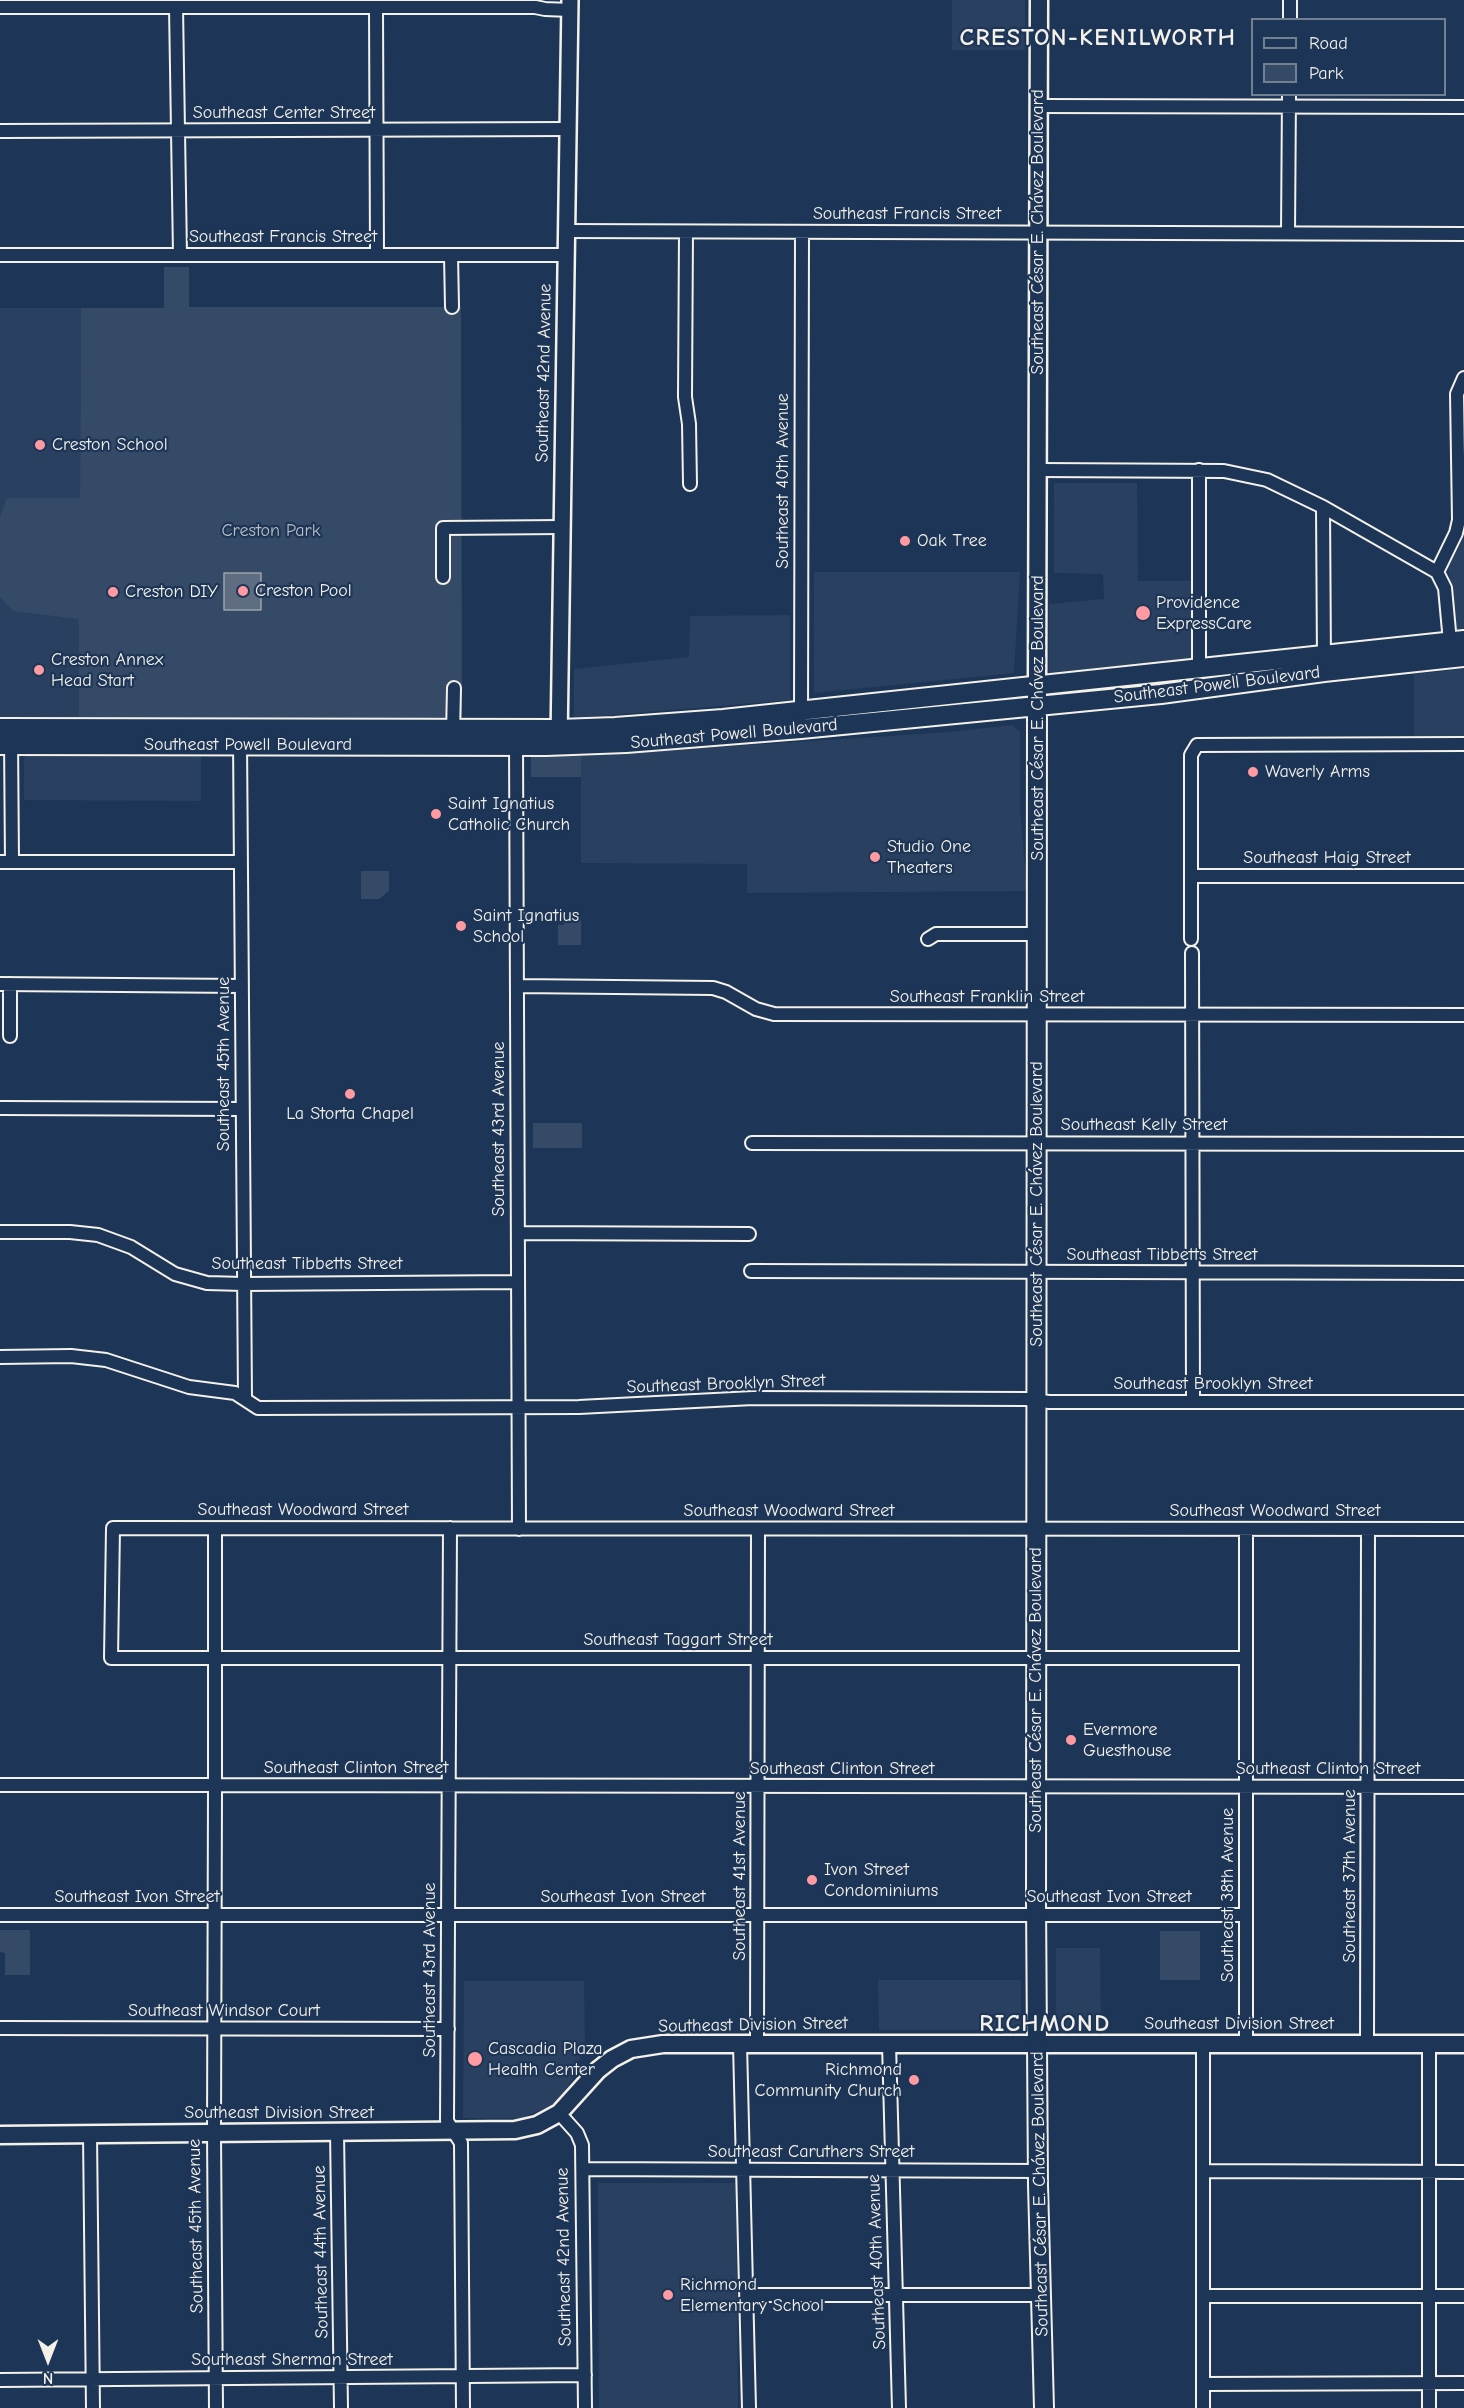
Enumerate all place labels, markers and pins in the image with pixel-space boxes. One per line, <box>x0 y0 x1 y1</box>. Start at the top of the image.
place label: Creston School <box>52 434 168 456</box>
marker: Creston School <box>33 438 47 452</box>
place label: Oak Tree <box>917 530 987 552</box>
marker: Oak Tree <box>898 534 912 548</box>
place label: Creston Pool <box>255 580 352 602</box>
place label: Creston DIY <box>125 581 218 603</box>
marker: Creston Pool <box>236 584 250 598</box>
marker: Creston DIY <box>106 585 120 599</box>
place label: Providence ExpressCare <box>1156 592 1252 634</box>
marker: Providence ExpressCare <box>1134 604 1152 622</box>
place label: Creston Annex Head Start <box>51 649 163 692</box>
marker: Creston Annex Head Start <box>32 663 46 677</box>
place label: Waverly Arms <box>1265 761 1370 783</box>
marker: Waverly Arms <box>1246 765 1260 779</box>
place label: Saint Ignatius Catholic Church <box>448 793 570 836</box>
marker: Saint Ignatius Catholic Church <box>429 807 443 821</box>
place label: Studio One Theaters <box>887 836 971 878</box>
marker: Studio One Theaters <box>868 850 882 864</box>
place label: Saint Ignatius School <box>473 905 579 948</box>
marker: Saint Ignatius School <box>454 919 468 933</box>
marker: La Storta Chapel <box>343 1087 357 1101</box>
place label: La Storta Chapel <box>286 1103 414 1125</box>
place label: Evermore Guesthouse <box>1083 1719 1172 1762</box>
marker: Evermore Guesthouse <box>1064 1733 1078 1747</box>
place label: Ivon Street Condominiums <box>824 1859 938 1902</box>
marker: Ivon Street Condominiums <box>805 1873 819 1887</box>
place label: Cascadia Plaza Health Center <box>488 2038 603 2080</box>
marker: Cascadia Plaza Health Center <box>466 2050 484 2068</box>
place label: Richmond Community Church <box>754 2059 902 2102</box>
marker: Richmond Community Church <box>907 2073 921 2087</box>
place label: Richmond Elementary School <box>680 2274 824 2316</box>
marker: Richmond Elementary School <box>661 2288 675 2302</box>

